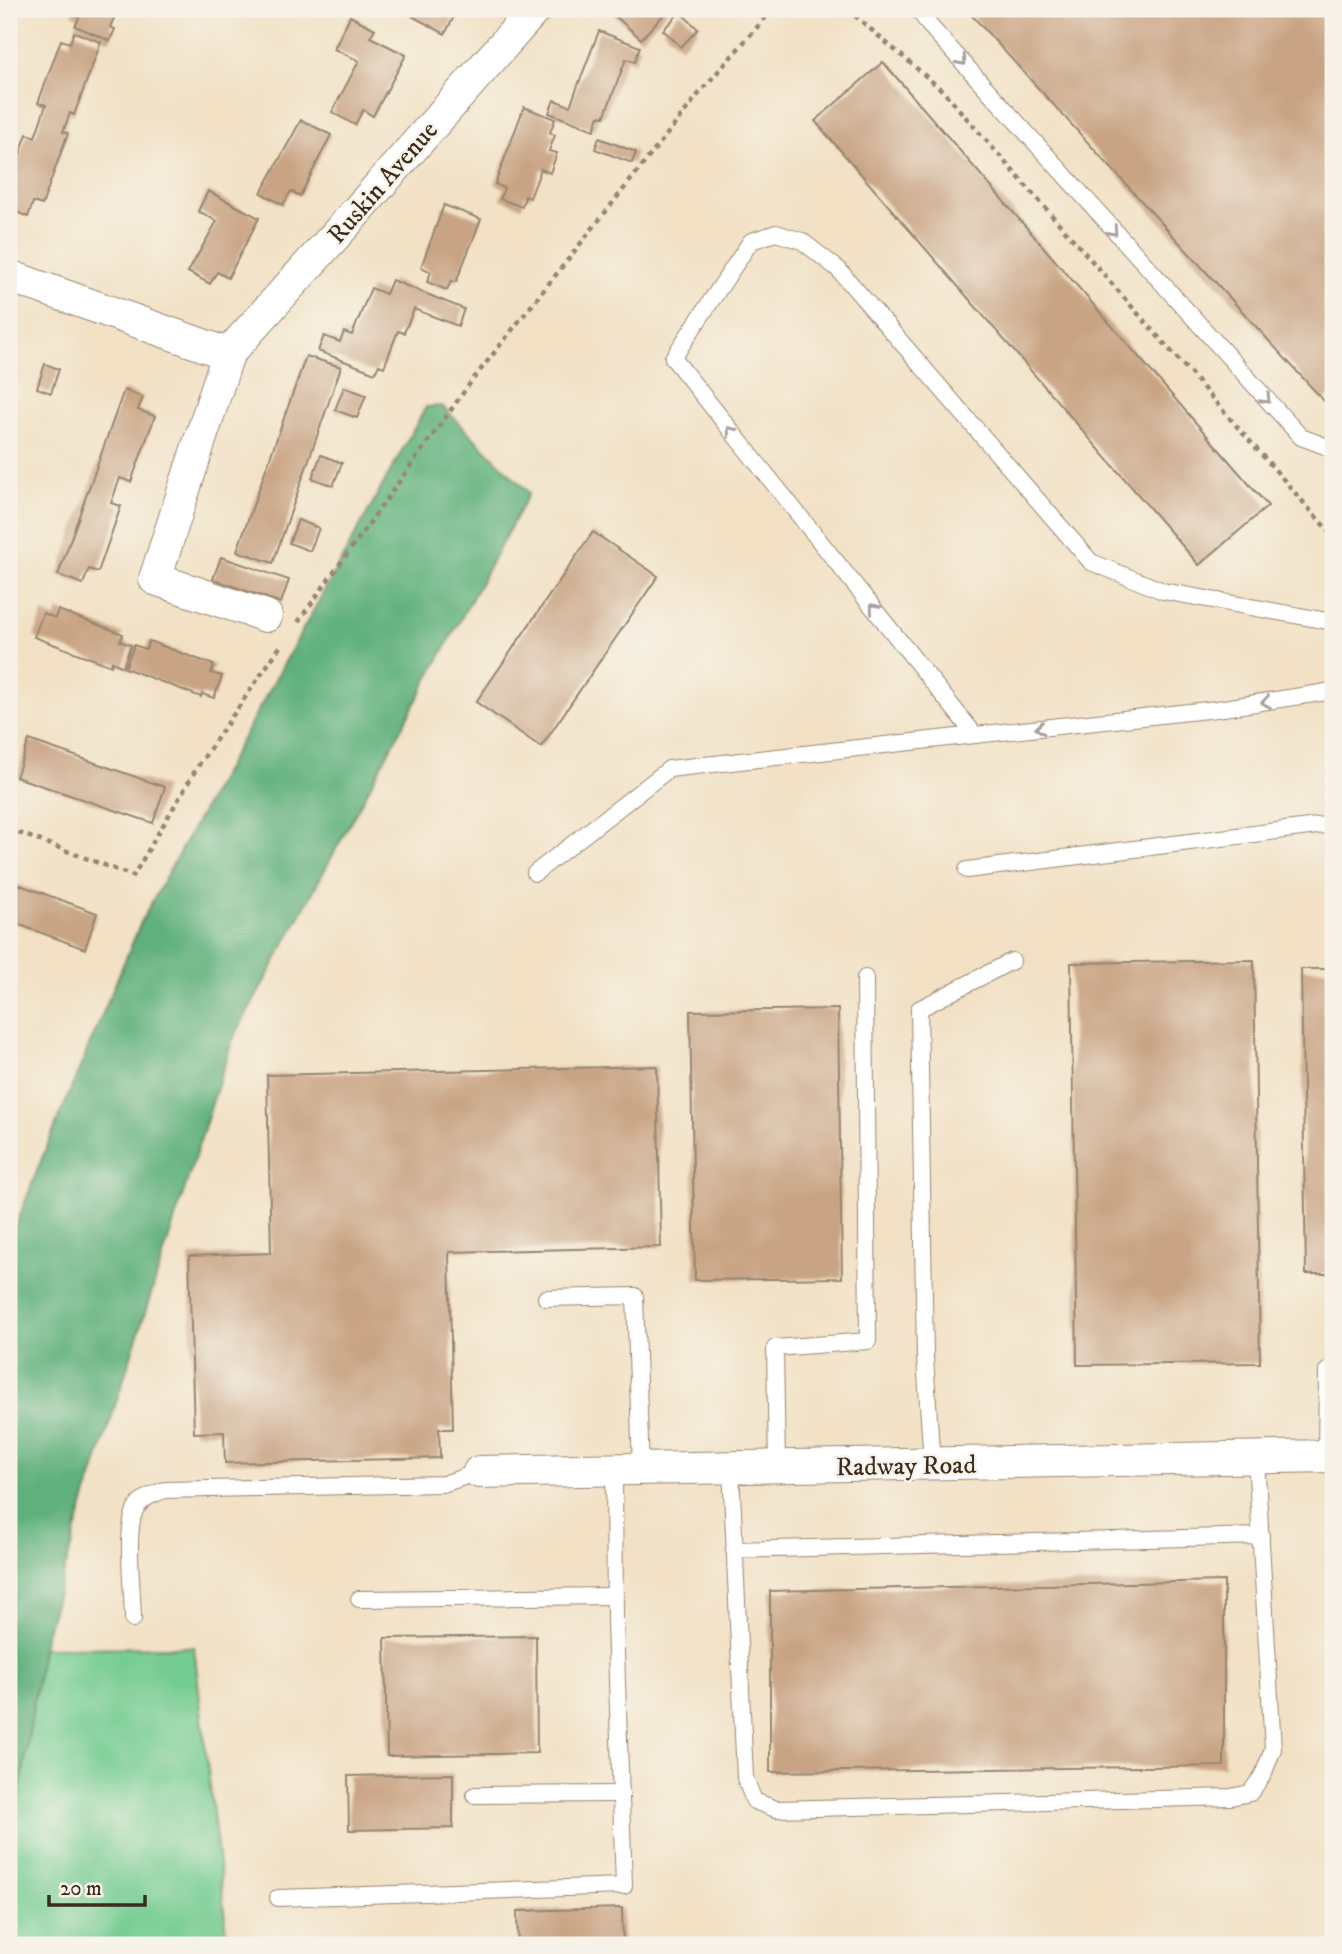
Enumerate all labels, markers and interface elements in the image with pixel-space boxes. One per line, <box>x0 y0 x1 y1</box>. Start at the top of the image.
one-way arrow <box>954 53 966 66</box>
street label: Ruskin Avenue <box>321 115 446 251</box>
one-way arrow <box>1105 223 1117 236</box>
one-way arrow <box>1258 391 1270 404</box>
one-way arrow <box>727 426 740 438</box>
one-way arrow <box>869 604 882 616</box>
one-way arrow <box>1260 694 1272 709</box>
one-way arrow <box>1034 720 1045 735</box>
street label: Radway Road <box>836 1449 977 1484</box>
scale bar <box>49 1863 145 1907</box>
text: 20 m <box>60 1876 102 1902</box>

